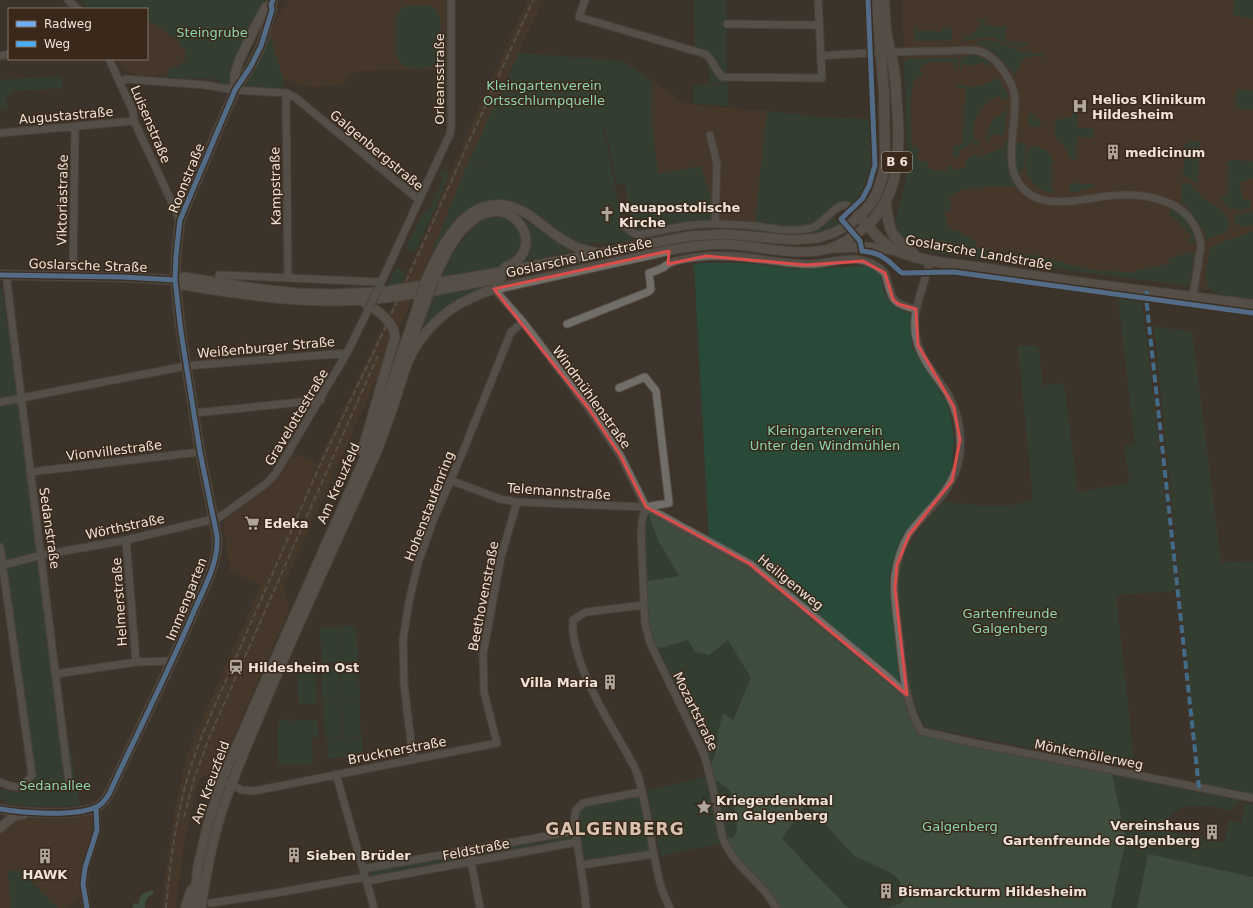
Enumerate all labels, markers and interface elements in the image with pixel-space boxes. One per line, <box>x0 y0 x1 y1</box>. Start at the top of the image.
legend <box>8 8 148 60</box>
text: Radweg <box>44 17 92 31</box>
park label: Steingrube <box>176 25 248 40</box>
street label: Orleansstraße <box>432 33 447 125</box>
text: Weg <box>44 37 70 51</box>
park label: Kleingartenverein Ortsschlumpquelle <box>483 78 605 108</box>
street label: Luisenstraße <box>127 83 174 165</box>
place label: Helios Klinikum Hildesheim <box>1092 92 1206 122</box>
hospital icon: Helios Klinikum Hildesheim <box>1071 97 1089 115</box>
street label: Augustastraße <box>18 104 114 127</box>
street label: Galgenbergstraße <box>327 107 426 194</box>
street label: Roonstraße <box>166 141 207 215</box>
building icon: medicinum <box>1104 143 1122 161</box>
place label: medicinum <box>1125 145 1205 160</box>
street label: Kampstraße <box>267 147 284 225</box>
road number: B 6 <box>882 152 912 172</box>
street label: Viktoriastraße <box>54 154 71 246</box>
place label: Neuapostolische Kirche <box>619 200 740 230</box>
church icon: Neuapostolische Kirche <box>598 205 616 223</box>
street label: Goslarsche Landstraße <box>904 232 1054 273</box>
street label: Goslarsche Landstraße <box>505 235 654 280</box>
street label: Goslarsche Straße <box>28 256 148 275</box>
street label: Weißenburger Straße <box>196 334 336 361</box>
street label: Windmühlenstraße <box>549 343 634 451</box>
street label: Gravelottestraße <box>262 366 331 468</box>
park label: Kleingartenverein Unter den Windmühlen <box>750 423 900 453</box>
street label: Vionvillestraße <box>65 437 163 464</box>
street label: Am Kreuzfeld <box>314 441 363 526</box>
street label: Hohenstaufenring <box>402 449 457 563</box>
street label: Telemannstraße <box>506 480 611 503</box>
street label: Sedanstraße <box>36 486 63 570</box>
street label: Wörthstraße <box>84 511 166 542</box>
supermarket icon: Edeka <box>243 514 261 532</box>
place label: Edeka <box>264 516 308 531</box>
street label: Beethovenstraße <box>465 540 501 652</box>
street label: Heiligenweg <box>755 551 826 613</box>
street label: Immengarten <box>163 555 210 643</box>
street label: Helmerstraße <box>109 557 130 647</box>
park label: Gartenfreunde Galgenberg <box>962 606 1058 636</box>
station icon: Hildesheim Ost <box>227 658 245 676</box>
place label: Hildesheim Ost <box>248 660 359 675</box>
street label: Mozartstraße <box>670 669 721 753</box>
building icon: Villa Maria <box>601 673 619 691</box>
place label: Villa Maria <box>520 675 598 690</box>
street label: Brucknerstraße <box>347 734 448 767</box>
street label: Mönkemöllerweg <box>1033 737 1145 772</box>
street label: Am Kreuzfeld <box>189 739 232 826</box>
park label: Sedanallee <box>19 778 91 793</box>
place label: Kriegerdenkmal am Galgenberg <box>716 793 833 823</box>
place icon: Kriegerdenkmal am Galgenberg <box>695 798 713 816</box>
place label: Vereinshaus Gartenfreunde Galgenberg <box>1003 818 1200 848</box>
district label: GALGENBERG <box>545 819 685 839</box>
park label: Galgenberg <box>922 819 998 834</box>
building icon: Vereinshaus Gartenfreunde Galgenberg <box>1203 823 1221 841</box>
street label: Feldstraße <box>441 836 511 863</box>
building icon: Sieben Brüder <box>285 846 303 864</box>
building icon: HAWK <box>36 847 54 865</box>
place label: Sieben Brüder <box>306 848 411 863</box>
place label: HAWK <box>23 867 68 882</box>
building icon: Bismarckturm Hildesheim <box>877 882 895 900</box>
place label: Bismarckturm Hildesheim <box>898 884 1087 899</box>

